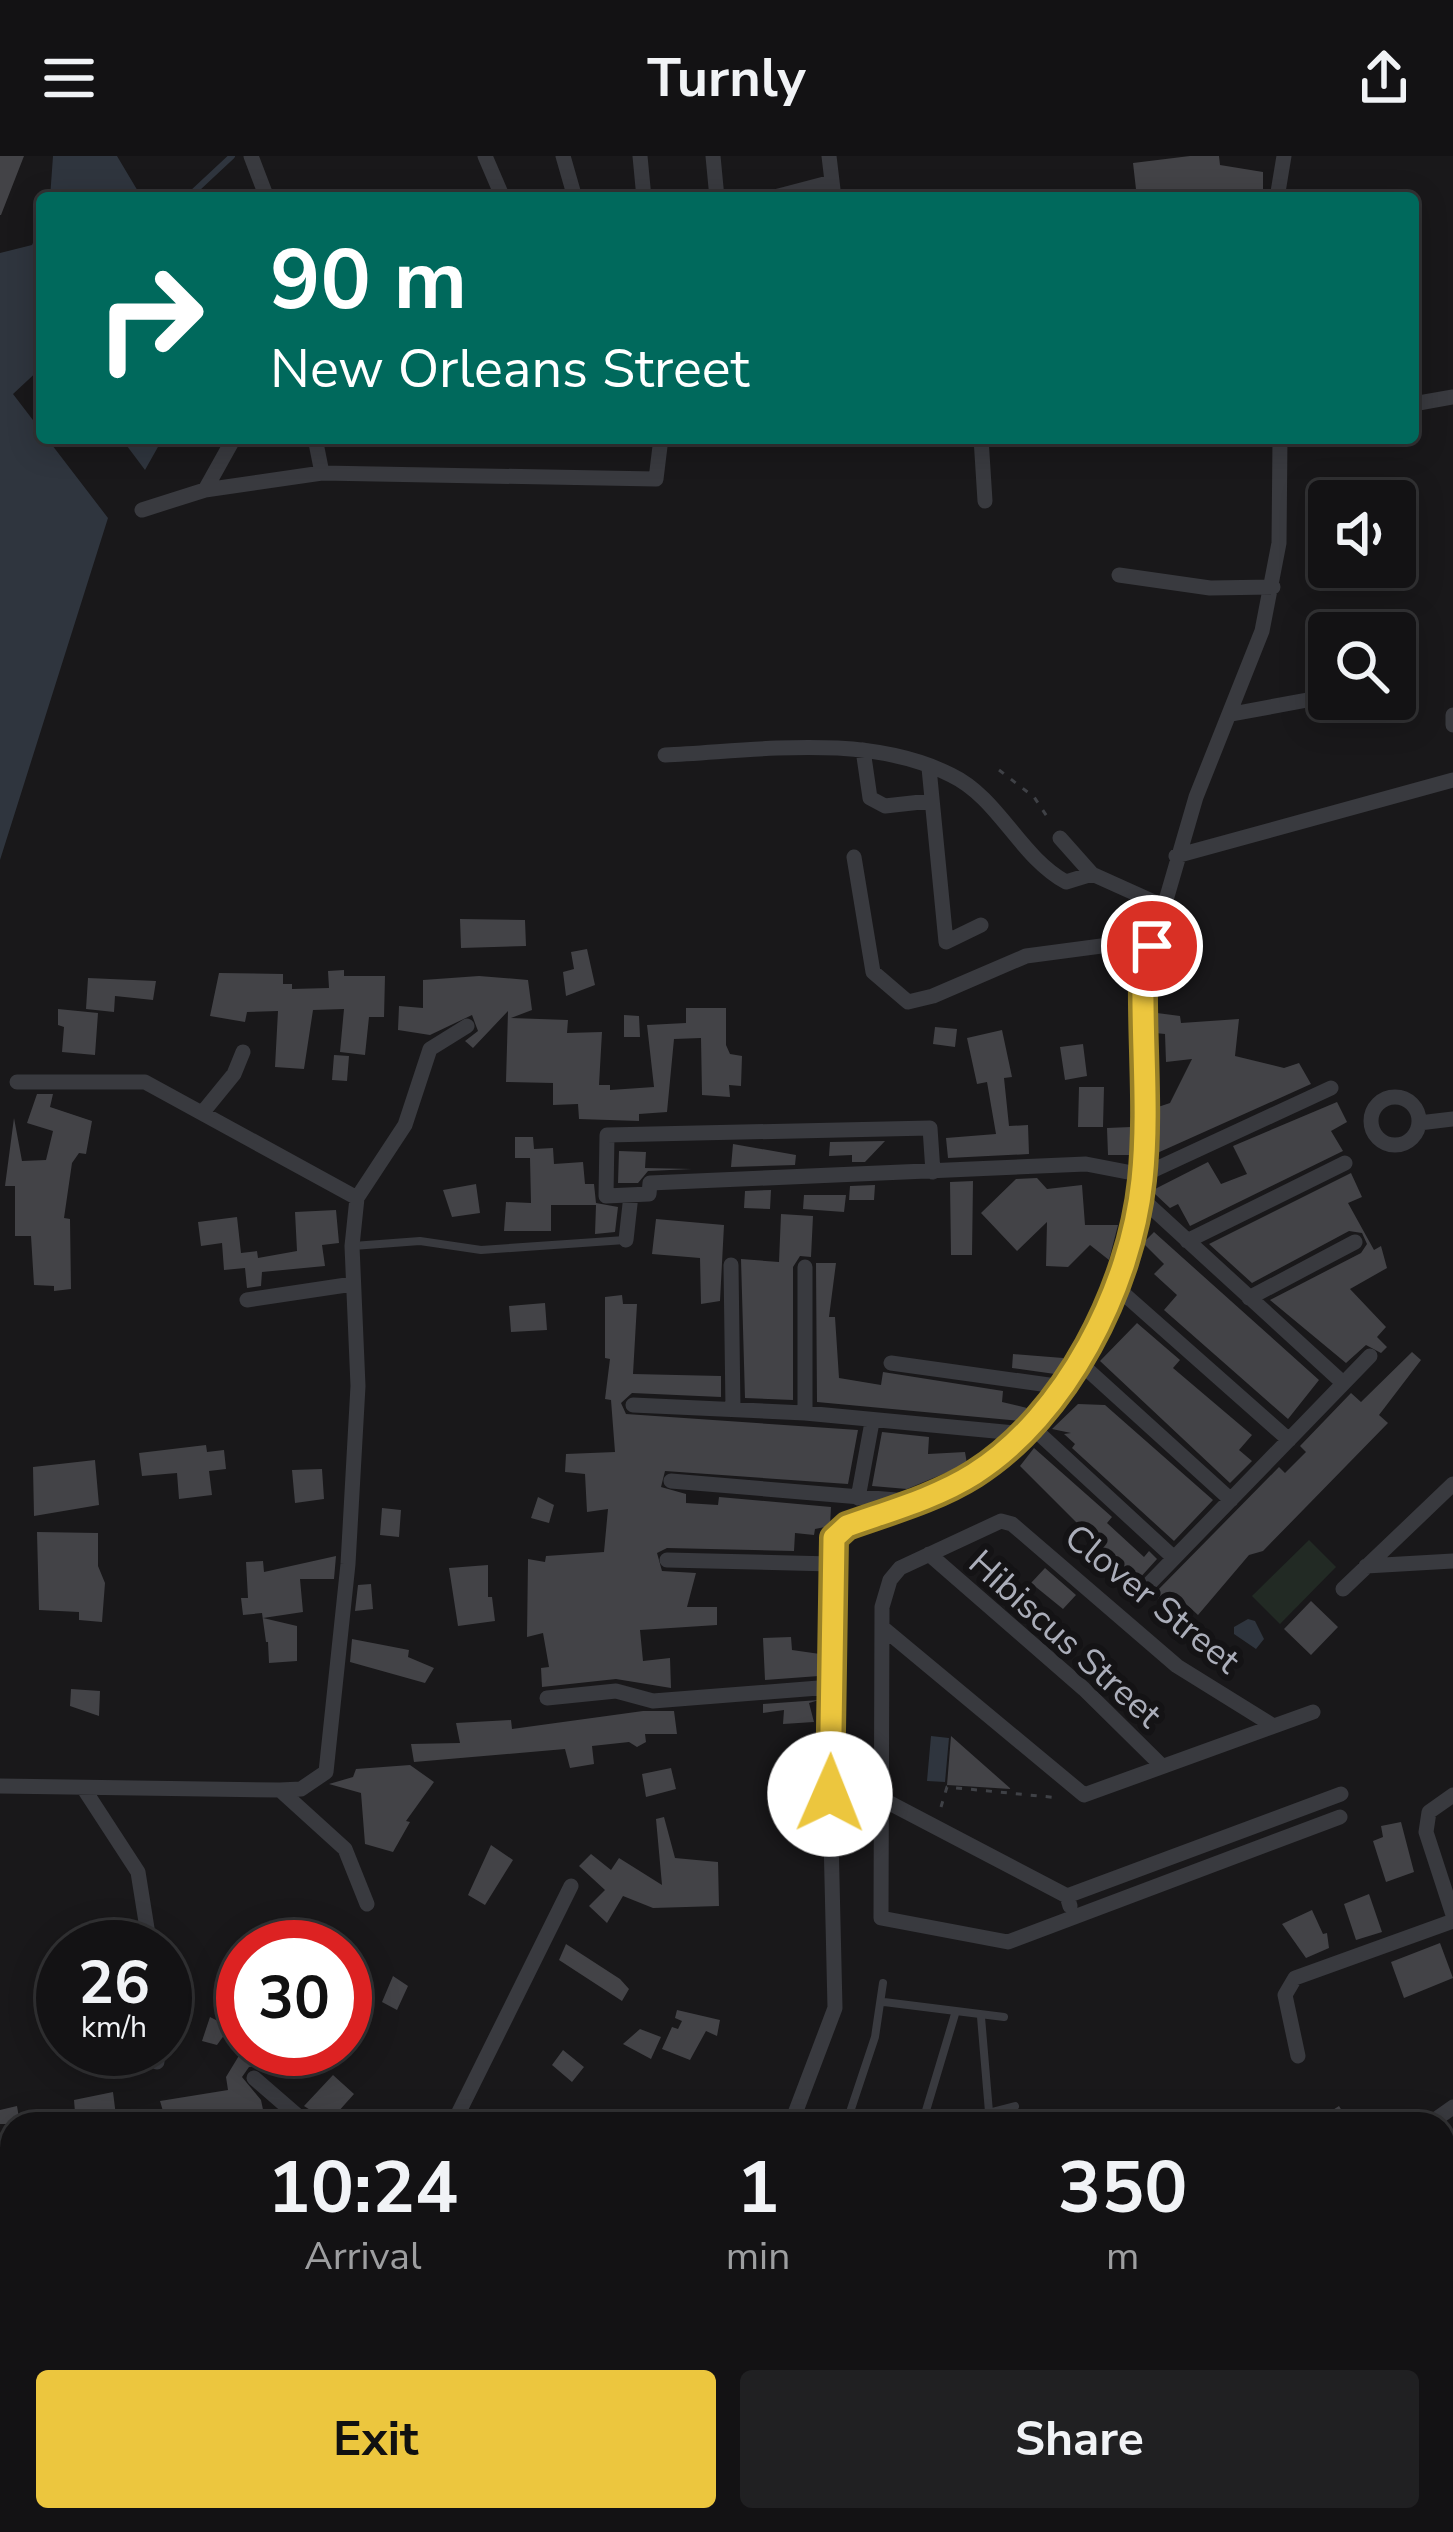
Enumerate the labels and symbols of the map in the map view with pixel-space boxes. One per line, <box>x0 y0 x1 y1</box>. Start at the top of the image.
pin <box>1101 895 1203 997</box>
street label: Clover Street <box>1054 1513 1250 1685</box>
street label: Hibiscus Street <box>958 1539 1172 1739</box>
position arrow <box>767 1731 893 1857</box>
speed limit sign: 30 <box>216 1920 372 2076</box>

